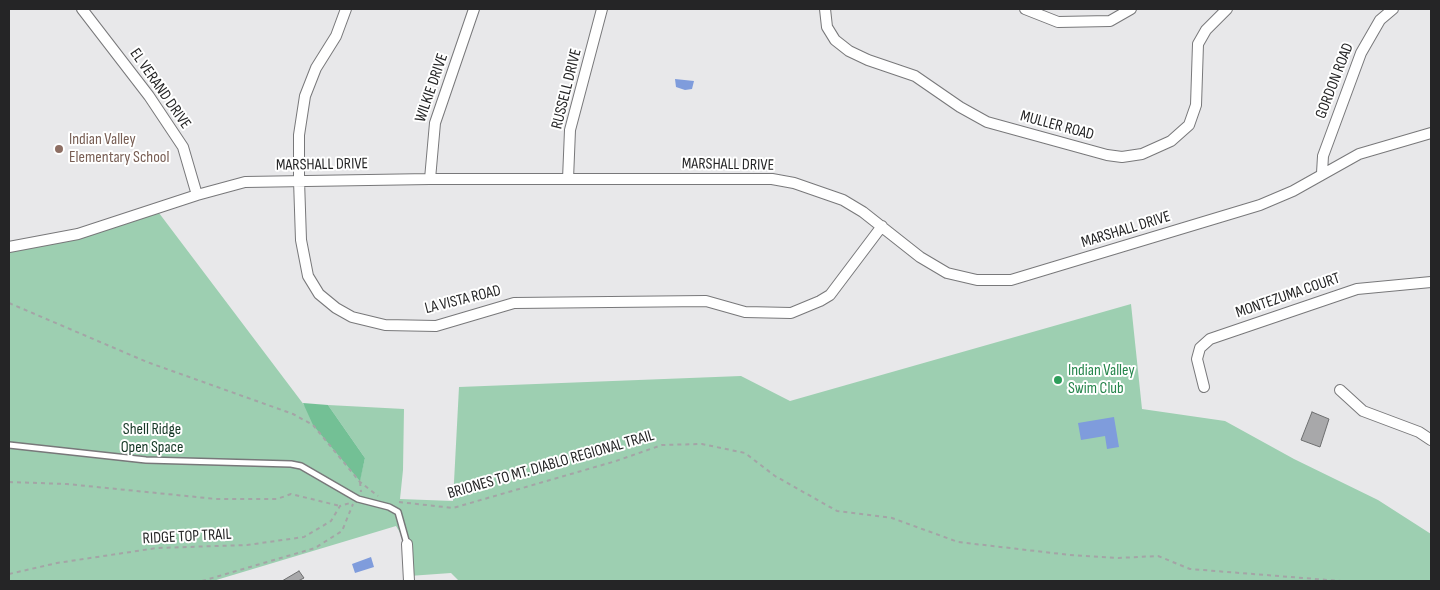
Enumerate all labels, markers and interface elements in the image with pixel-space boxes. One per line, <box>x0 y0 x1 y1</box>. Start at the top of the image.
street label: GORDON ROAD <box>1312 40 1358 122</box>
street label: EL VERAND DRIVE <box>125 45 195 133</box>
street label: RUSSELL DRIVE <box>548 47 586 131</box>
street label: WILKIE DRIVE <box>411 51 453 125</box>
street label: MULLER ROAD <box>1018 107 1096 145</box>
place label: Indian Valley Elementary School <box>69 130 169 168</box>
marker: Indian Valley Elementary School <box>53 143 65 155</box>
street label: MARSHALL DRIVE <box>276 155 368 175</box>
street label: MARSHALL DRIVE <box>682 155 774 175</box>
street label: MARSHALL DRIVE <box>1079 207 1173 253</box>
street label: MONTEZUMA COURT <box>1233 269 1343 323</box>
street label: LA VISTA ROAD <box>423 281 503 319</box>
place label: Indian Valley Swim Club <box>1068 361 1135 399</box>
marker: Indian Valley Swim Club <box>1052 374 1064 386</box>
park label: Shell Ridge Open Space <box>121 420 183 458</box>
street label: BRIONES TO MT. DIABLO REGIONAL TRAIL <box>445 426 657 504</box>
street label: RIDGE TOP TRAIL <box>142 525 232 549</box>

